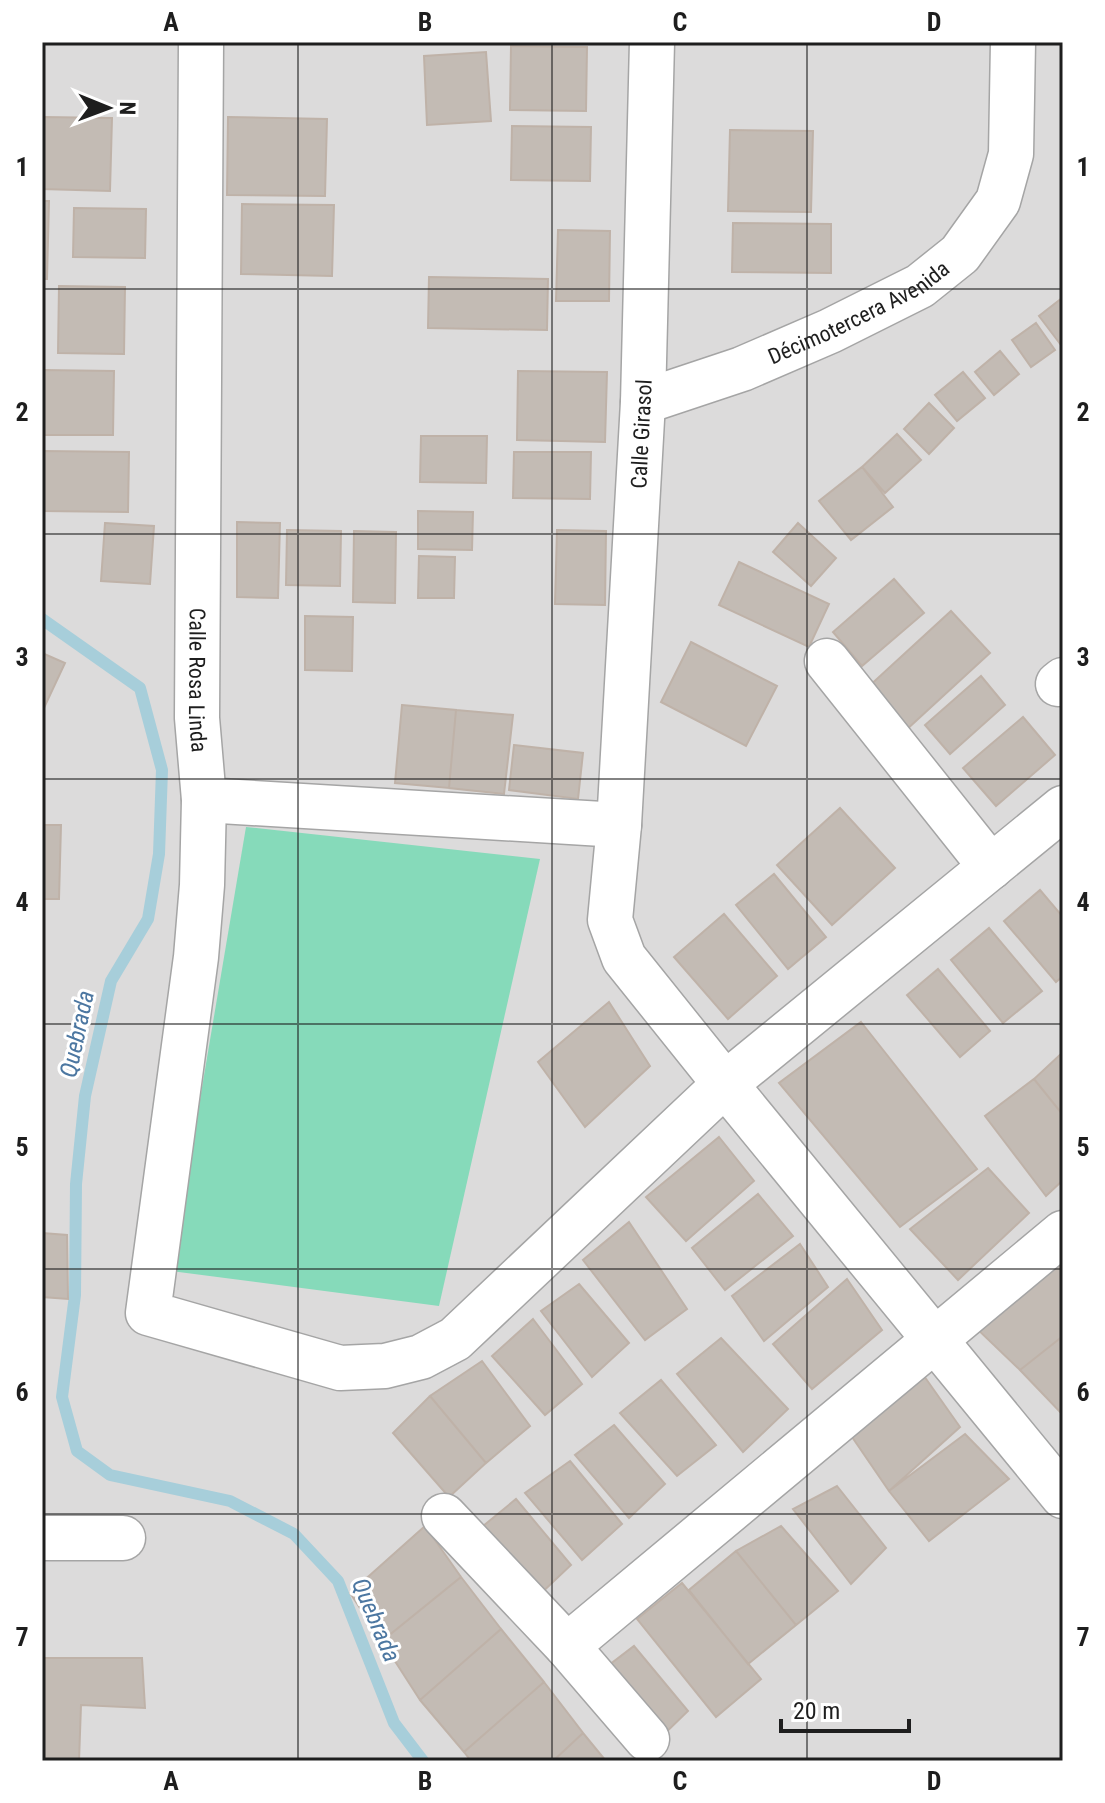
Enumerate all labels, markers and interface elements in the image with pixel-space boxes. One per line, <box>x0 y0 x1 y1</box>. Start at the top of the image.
text: A <box>163 7 179 37</box>
text: B <box>418 7 432 37</box>
text: C <box>673 7 688 37</box>
text: D <box>927 7 941 37</box>
north arrow <box>68 68 148 148</box>
text: N <box>115 101 140 115</box>
text: 1 <box>15 152 29 182</box>
text: 1 <box>1076 152 1090 182</box>
street label: Décimotercera Avenida <box>764 256 954 369</box>
street label: Calle Girasol <box>626 379 657 489</box>
text: 2 <box>15 397 29 427</box>
text: 2 <box>1076 397 1090 427</box>
street label: Calle Rosa Linda <box>184 608 212 753</box>
text: 3 <box>15 642 29 672</box>
text: 3 <box>1076 642 1090 672</box>
text: 4 <box>15 887 29 917</box>
text: 4 <box>1076 887 1090 917</box>
water label: Quebrada <box>54 988 100 1080</box>
text: 5 <box>15 1132 29 1162</box>
text: 5 <box>1076 1132 1090 1162</box>
text: 6 <box>15 1377 29 1407</box>
text: 6 <box>1076 1377 1090 1407</box>
water label: Quebrada <box>346 1574 406 1666</box>
text: 7 <box>15 1622 29 1652</box>
text: 7 <box>1076 1622 1090 1652</box>
scale bar <box>781 1683 909 1733</box>
text: 20 m <box>793 1697 840 1725</box>
text: A <box>163 1766 179 1796</box>
text: B <box>418 1766 432 1796</box>
text: C <box>673 1766 688 1796</box>
text: D <box>927 1766 941 1796</box>

